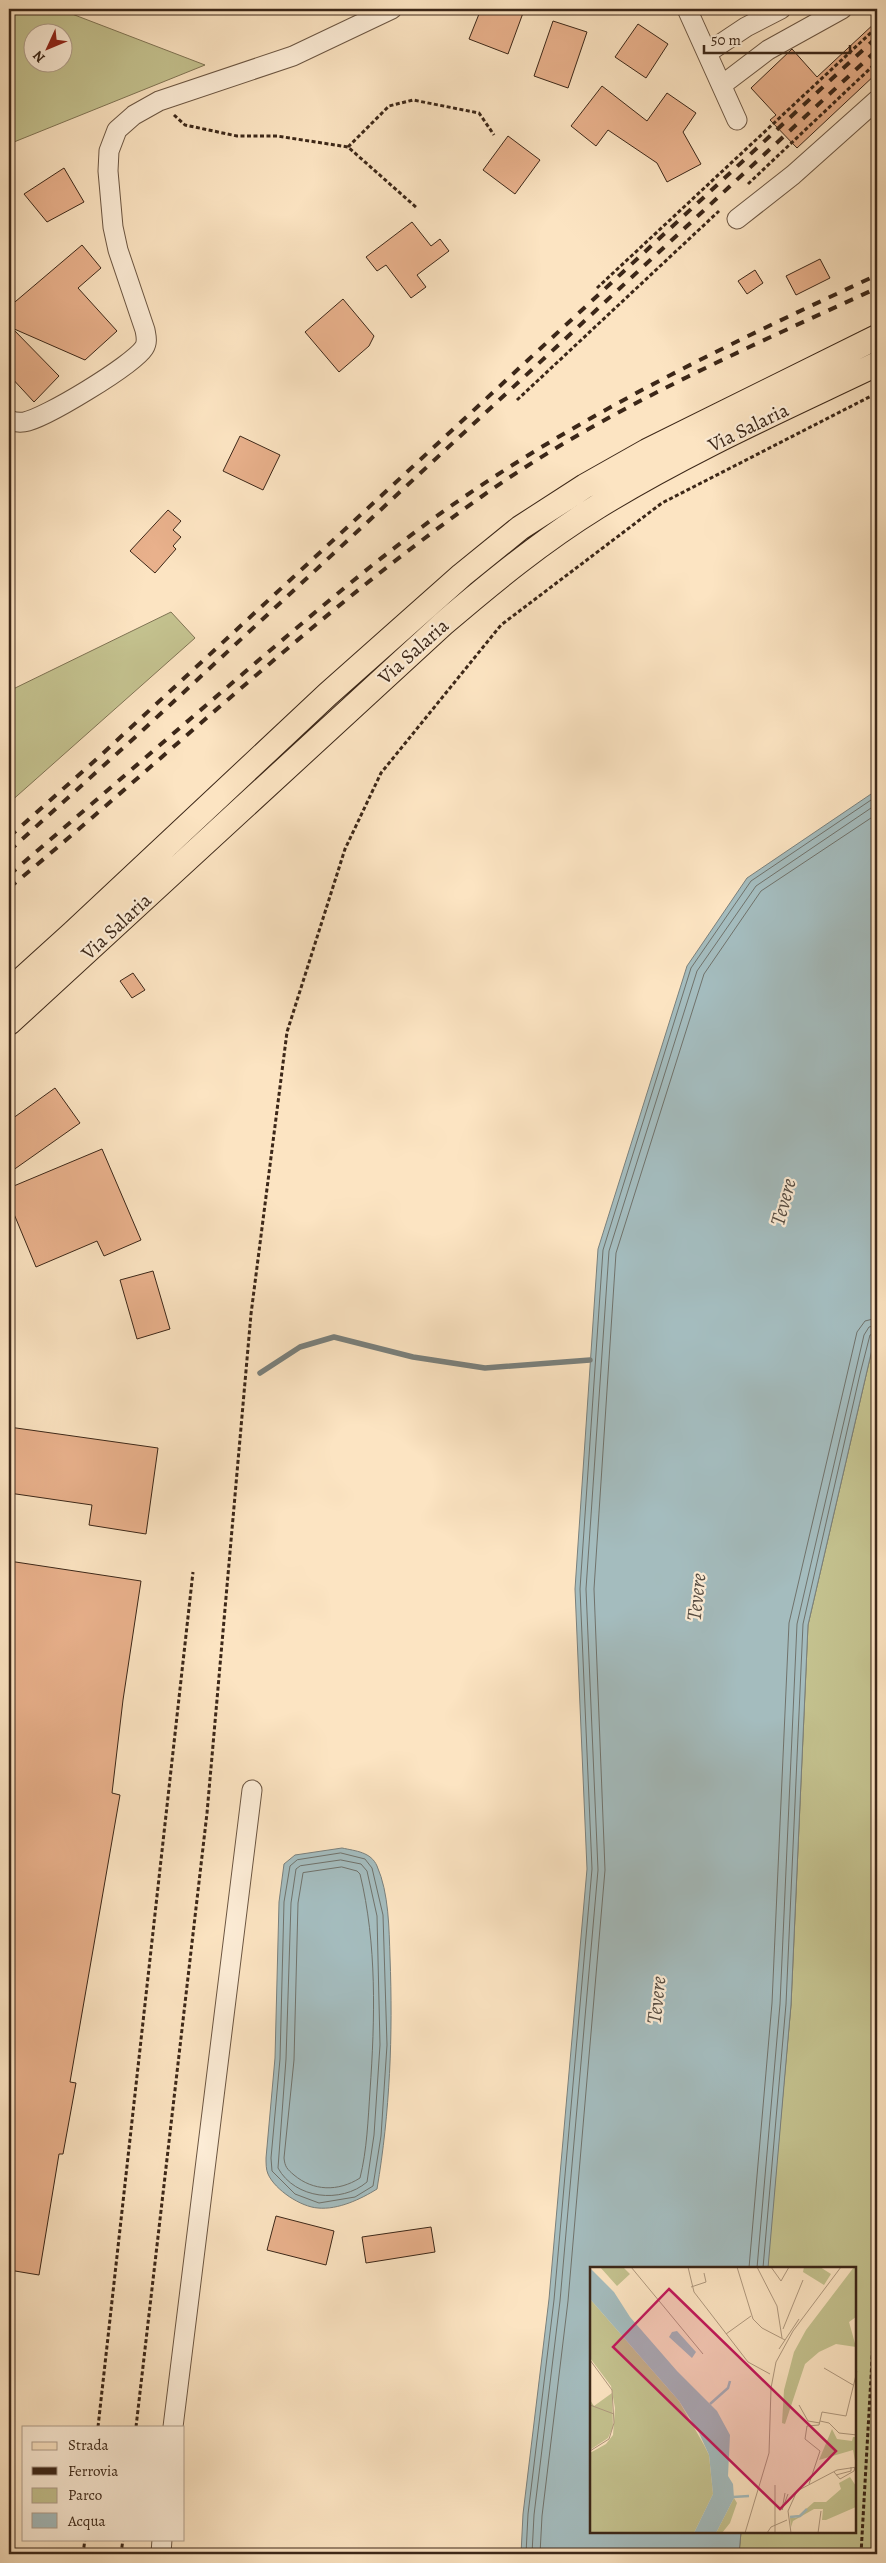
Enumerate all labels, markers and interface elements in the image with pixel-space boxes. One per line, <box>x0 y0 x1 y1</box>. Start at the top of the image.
north arrow <box>22 22 72 72</box>
scale bar <box>704 22 850 54</box>
text: 50 m <box>711 30 741 50</box>
text: N <box>29 46 49 67</box>
street label: Via Salaria <box>702 396 794 459</box>
street label: Via Salaria <box>371 612 455 691</box>
street label: Via Salaria <box>75 886 158 966</box>
water label: Tevere <box>763 1175 803 1229</box>
water label: Tevere <box>680 1571 712 1622</box>
water label: Tevere <box>640 1974 672 2025</box>
inset map <box>590 2267 856 2533</box>
legend <box>22 2426 185 2540</box>
text: Strada <box>68 2435 109 2455</box>
text: Ferrovia <box>68 2461 118 2481</box>
text: Parco <box>68 2485 102 2505</box>
text: Acqua <box>67 2511 106 2531</box>

